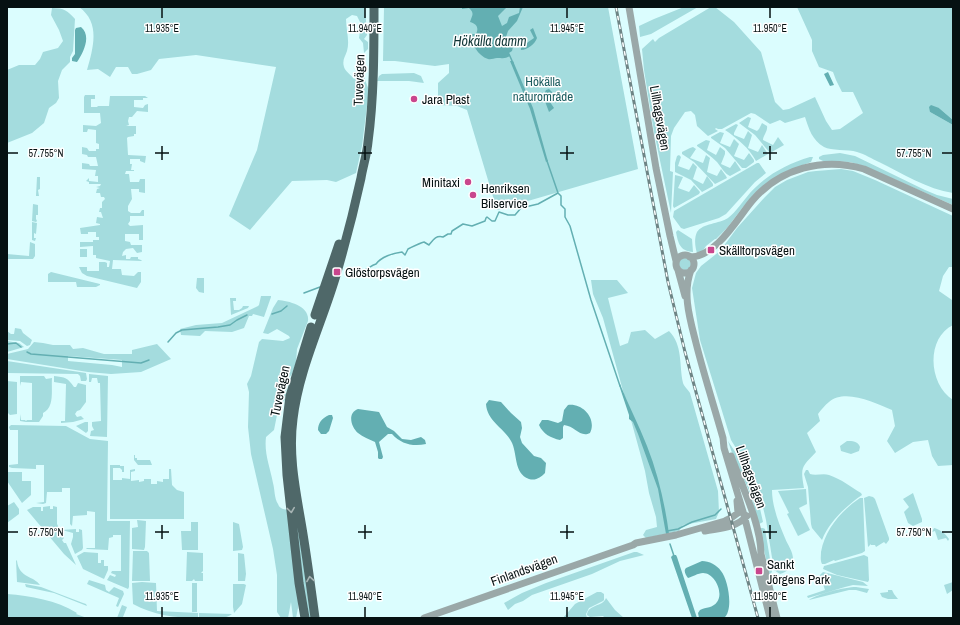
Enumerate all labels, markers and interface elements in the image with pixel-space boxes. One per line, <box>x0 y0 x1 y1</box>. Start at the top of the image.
text: 11.935°E <box>145 22 179 35</box>
text: 11.940°E <box>348 22 382 35</box>
text: 11.945°E <box>550 22 584 35</box>
text: 11.950°E <box>753 22 787 35</box>
water label: Hökälla damm <box>453 32 527 50</box>
street label: Tuvevägen <box>350 54 368 106</box>
park label: Hökälla naturområde <box>513 73 573 105</box>
street label: Lillhagsvägen <box>646 84 674 152</box>
place label: Jara Plast <box>422 91 469 108</box>
marker: Jara Plast <box>409 94 419 104</box>
text: 57.755°N <box>29 147 64 160</box>
text: 57.755°N <box>897 147 932 160</box>
place label: Minitaxi <box>422 174 460 191</box>
marker: Minitaxi <box>463 177 473 187</box>
place label: Henriksen Bilservice <box>481 180 530 212</box>
marker: Henriksen Bilservice <box>468 190 478 200</box>
place label: Skälltorpsvägen <box>719 242 795 259</box>
marker: Skälltorpsvägen <box>706 245 716 255</box>
place label: Glöstorpsvägen <box>345 264 420 281</box>
marker: Glöstorpsvägen <box>332 267 342 277</box>
street label: Tuvevägen <box>266 364 294 418</box>
street label: Lillhagsvägen <box>732 443 770 511</box>
one-way arrow <box>286 507 295 513</box>
text: 57.750°N <box>29 526 64 539</box>
text: 57.750°N <box>897 526 932 539</box>
street label: Finlandsvägen <box>488 550 560 590</box>
place label: Sankt Jörgens Park <box>767 556 830 588</box>
marker: Sankt Jörgens Park <box>754 566 764 576</box>
one-way arrow <box>306 576 314 583</box>
text: 11.935°E <box>145 590 179 603</box>
text: 11.940°E <box>348 590 382 603</box>
text: 11.945°E <box>550 590 584 603</box>
text: 11.950°E <box>753 590 787 603</box>

